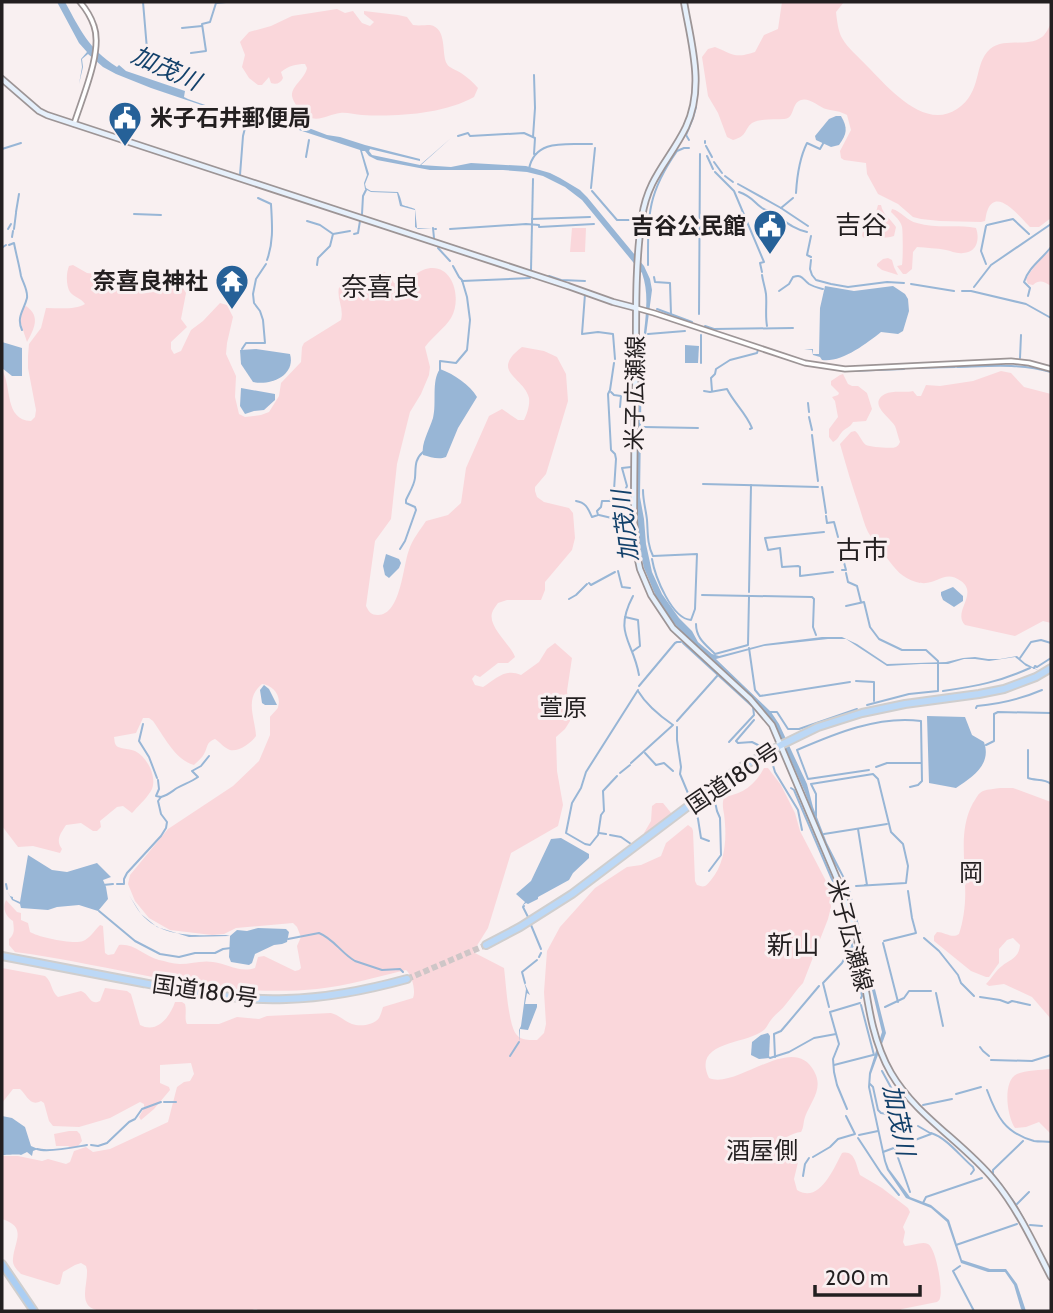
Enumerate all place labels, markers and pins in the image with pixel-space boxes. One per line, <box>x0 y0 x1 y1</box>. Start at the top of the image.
public building icon: 米子石井郵便局 <box>106 99 144 148</box>
place label: 米子石井郵便局 <box>150 104 311 132</box>
public building icon: 吉谷公民館 <box>751 207 789 256</box>
place label: 吉谷公民館 <box>631 212 746 240</box>
temple icon: 奈喜良神社 <box>213 262 251 311</box>
place label: 奈喜良神社 <box>93 267 208 295</box>

